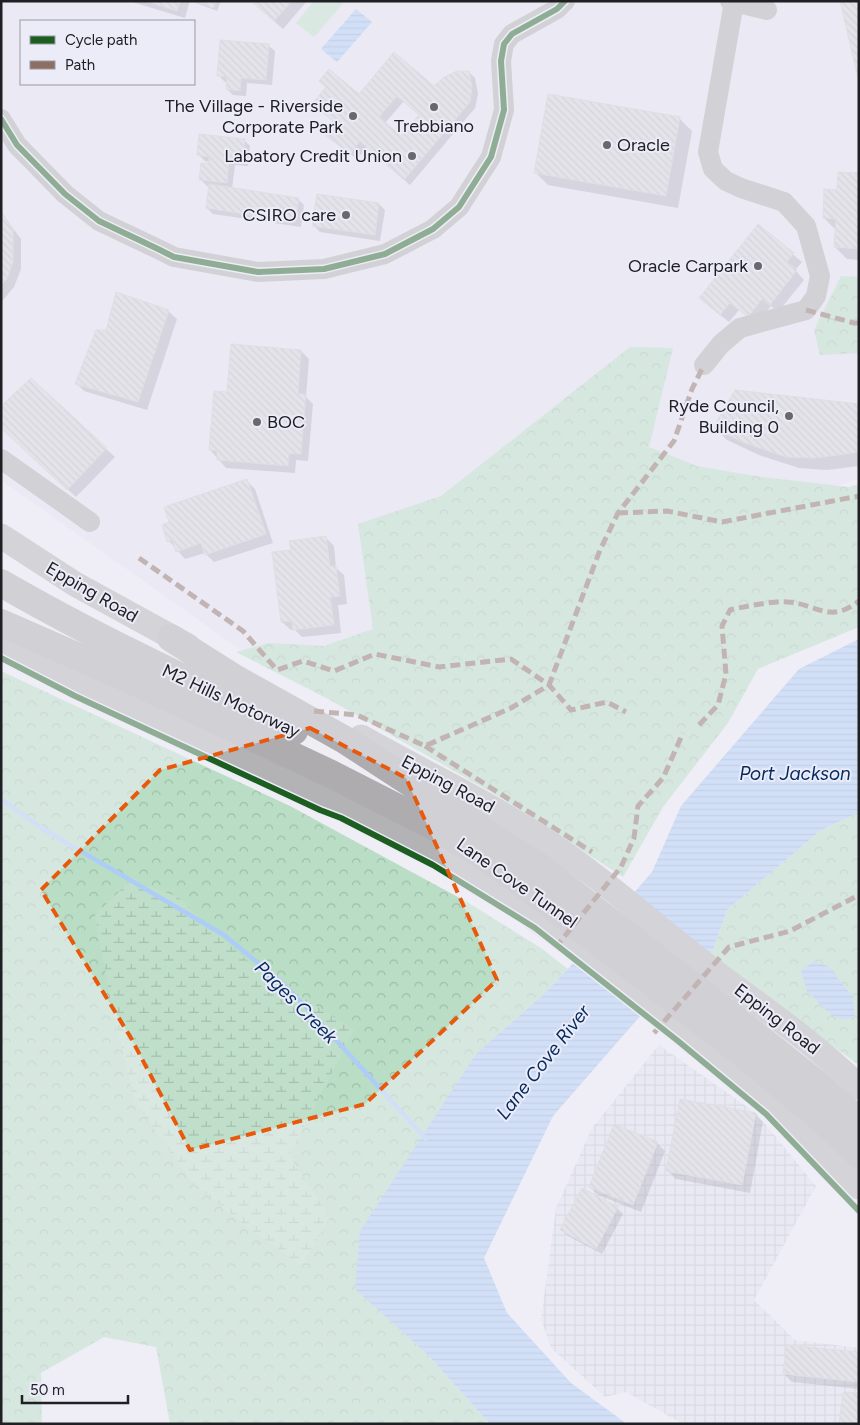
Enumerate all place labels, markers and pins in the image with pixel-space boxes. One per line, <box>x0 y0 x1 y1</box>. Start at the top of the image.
place label: The Village - Riverside Corporate Park <box>165 95 343 138</box>
marker: Trebbiano <box>428 101 440 113</box>
marker: The Village - Riverside Corporate Park <box>347 110 359 122</box>
place label: Trebbiano <box>394 115 474 137</box>
place label: Oracle <box>617 134 670 156</box>
marker: Oracle <box>601 139 613 151</box>
place label: Labatory Credit Union <box>224 145 402 167</box>
marker: Labatory Credit Union <box>406 150 418 162</box>
place label: CSIRO care <box>243 204 336 226</box>
marker: CSIRO care <box>340 209 352 221</box>
place label: Oracle Carpark <box>628 255 748 277</box>
marker: Oracle Carpark <box>752 260 764 272</box>
place label: Ryde Council, Building 0 <box>668 395 779 438</box>
marker: Ryde Council, Building 0 <box>783 410 795 422</box>
place label: BOC <box>267 411 305 433</box>
marker: BOC <box>251 416 263 428</box>

